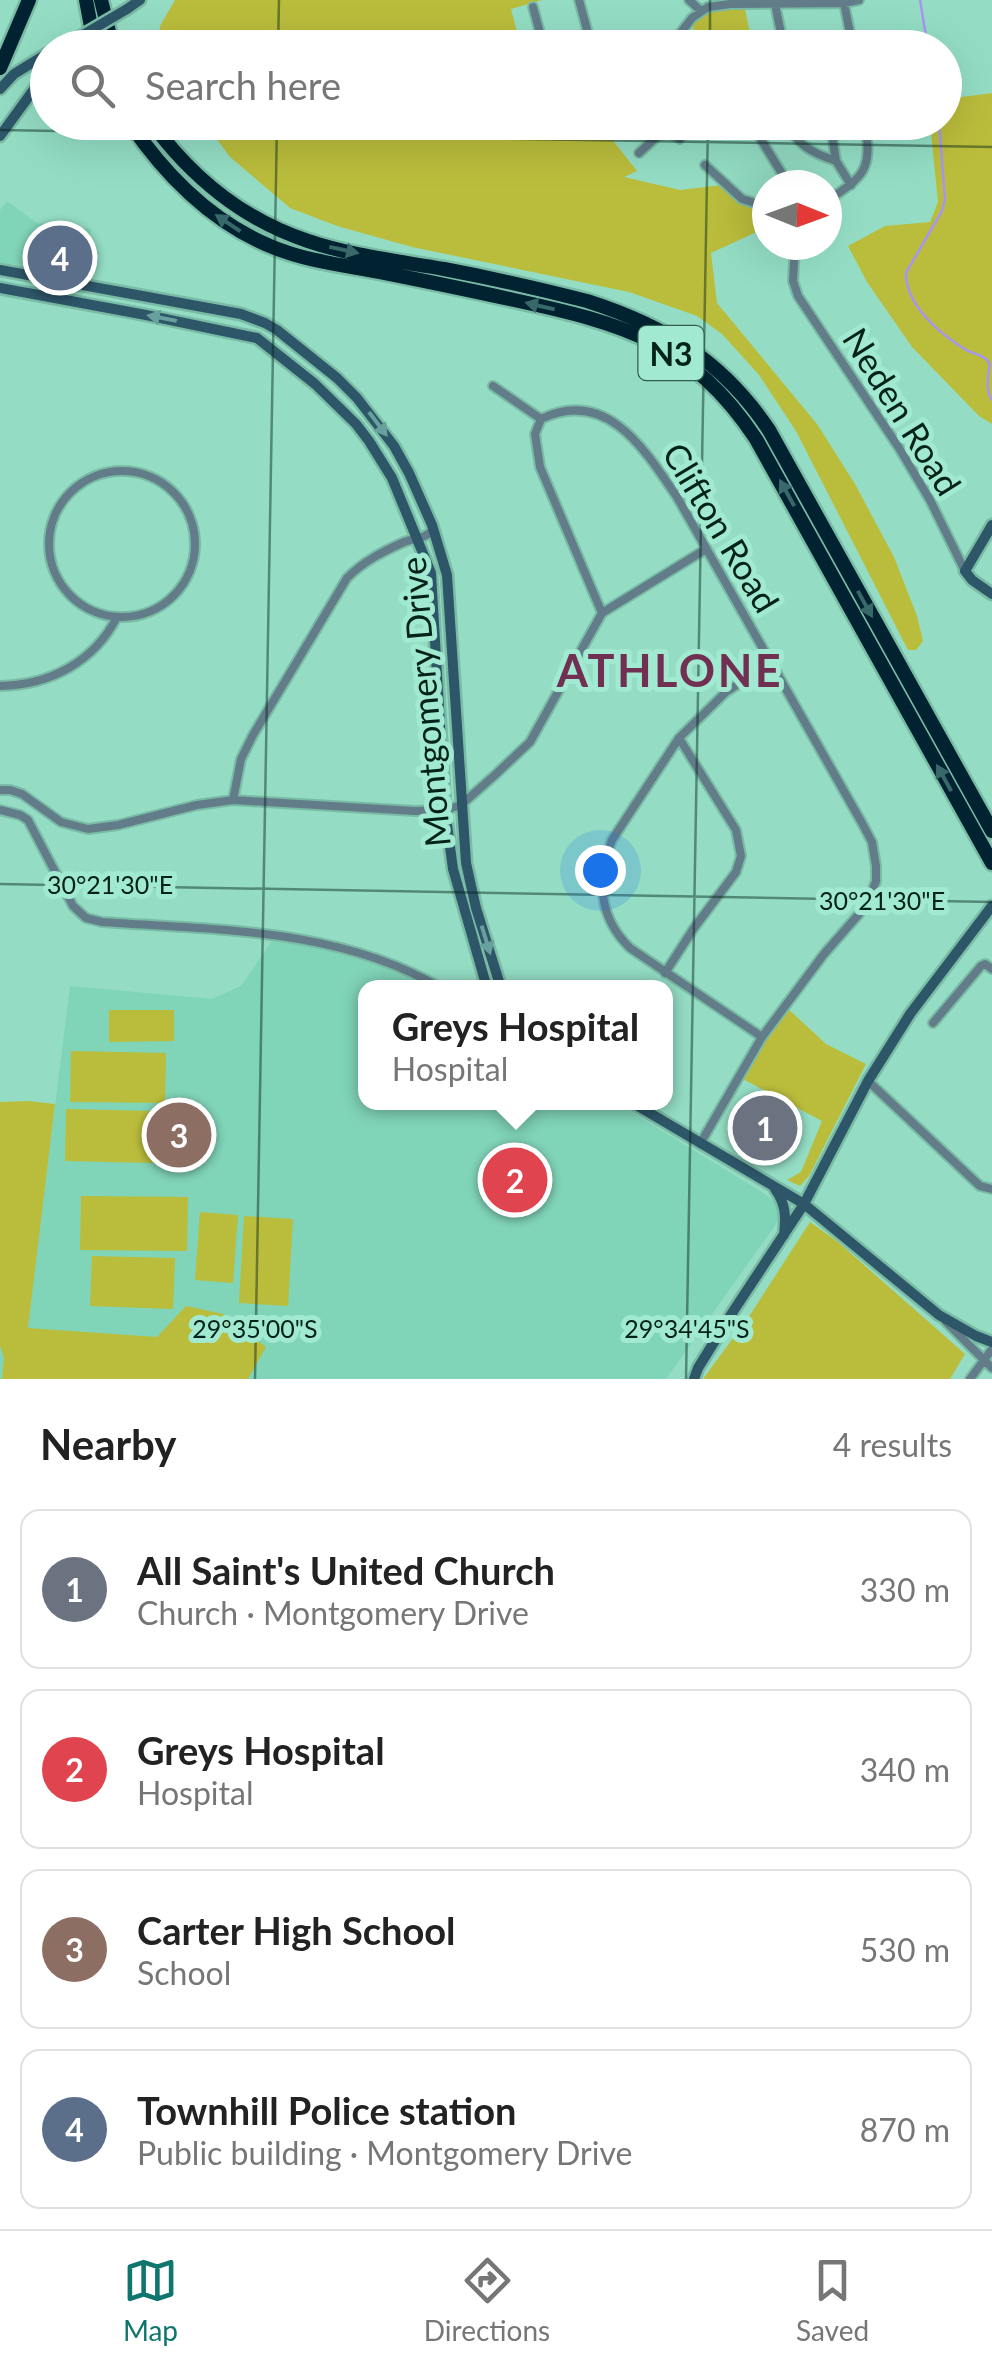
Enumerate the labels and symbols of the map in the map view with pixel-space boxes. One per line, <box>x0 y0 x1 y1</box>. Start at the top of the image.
north arrow <box>752 170 842 260</box>
one-way arrow <box>215 214 242 233</box>
pin: 4 <box>28 220 92 296</box>
one-way arrow <box>329 243 360 258</box>
one-way arrow <box>524 298 555 313</box>
one-way arrow <box>146 309 177 325</box>
street label: Neden Road <box>835 320 971 502</box>
road number: N3 <box>638 326 704 380</box>
one-way arrow <box>368 411 389 437</box>
street label: Clifton Road <box>655 435 789 619</box>
one-way arrow <box>779 479 796 508</box>
street label: Montgomery Drive <box>390 555 458 849</box>
one-way arrow <box>857 589 874 618</box>
district label: ATHLONE <box>556 643 783 697</box>
one-way arrow <box>936 764 954 792</box>
your location <box>575 845 626 896</box>
text: 30°21'30"E <box>47 869 173 899</box>
text: 30°21'30"E <box>819 885 945 915</box>
one-way arrow <box>479 925 494 956</box>
pin: 1 <box>732 1090 798 1166</box>
pin: 3 <box>146 1098 212 1172</box>
pin: 2 <box>482 1142 548 1218</box>
text: 29°35'00"S <box>192 1313 318 1343</box>
text: 29°34'45"S <box>624 1313 750 1343</box>

